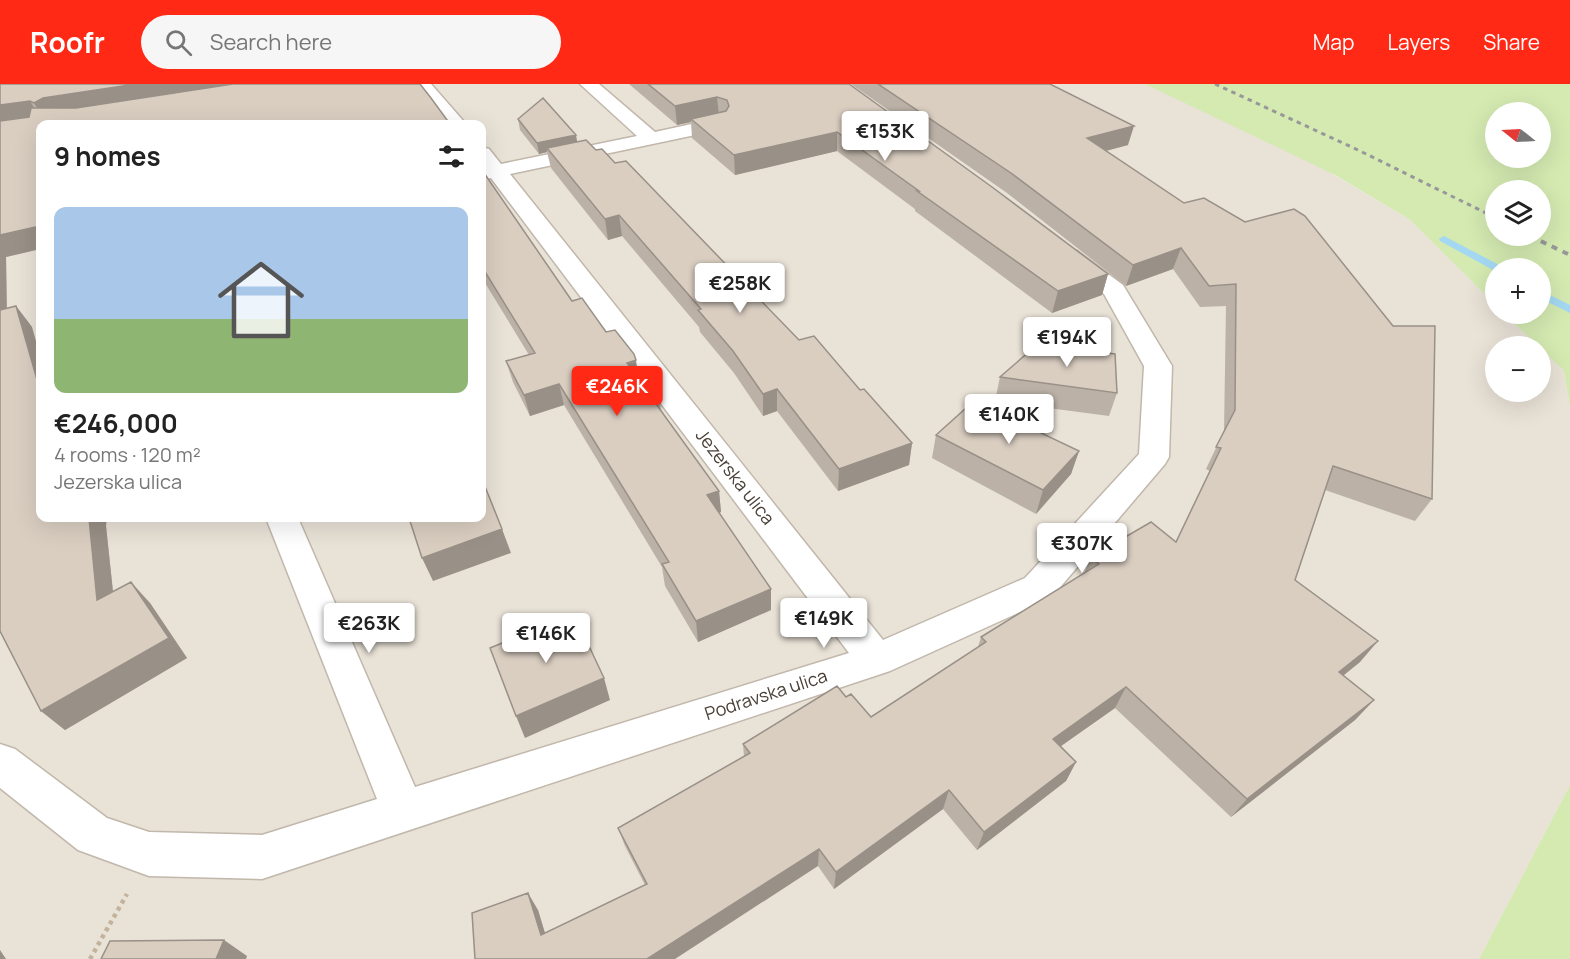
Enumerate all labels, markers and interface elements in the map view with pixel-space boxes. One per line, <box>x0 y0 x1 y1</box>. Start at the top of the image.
search box <box>141 15 561 69</box>
text: Roofr <box>30 23 105 61</box>
icon: search <box>162 26 195 59</box>
text: Search here <box>210 27 332 57</box>
text: Map <box>1313 28 1354 56</box>
text: Layers <box>1387 28 1450 56</box>
text: Share <box>1483 28 1540 56</box>
north arrow <box>1485 102 1551 168</box>
map controls <box>1485 102 1551 402</box>
pin: €153K <box>843 111 927 162</box>
text: €153K <box>856 117 914 144</box>
text: 9 homes <box>54 138 161 174</box>
icon: filters <box>435 140 468 173</box>
button: layers <box>1485 180 1551 246</box>
icon: home <box>207 246 315 354</box>
button: + <box>1485 258 1551 324</box>
pin: €258K <box>698 263 782 314</box>
text: €258K <box>709 269 771 296</box>
pin: €194K <box>1025 317 1109 368</box>
text: €194K <box>1037 323 1097 350</box>
button: − <box>1485 336 1551 402</box>
pin: €246K <box>575 366 659 417</box>
text: €246K <box>586 372 648 399</box>
pin: €140K <box>967 394 1051 445</box>
text: €140K <box>979 400 1039 427</box>
text: €246,000 <box>54 405 178 441</box>
street label: Jezerska ulica <box>691 424 781 529</box>
text: 4 rooms · 120 m² <box>54 441 201 468</box>
text: Jezerska ulica <box>54 468 182 495</box>
pin: €307K <box>1040 523 1124 574</box>
text: €307K <box>1051 529 1113 556</box>
pin: €149K <box>782 598 866 649</box>
pin: €263K <box>327 603 411 654</box>
text: €149K <box>794 604 854 631</box>
text: €263K <box>338 609 400 636</box>
pin: €146K <box>504 613 588 664</box>
text: €146K <box>516 619 576 646</box>
street label: Podravska ulica <box>701 663 830 725</box>

